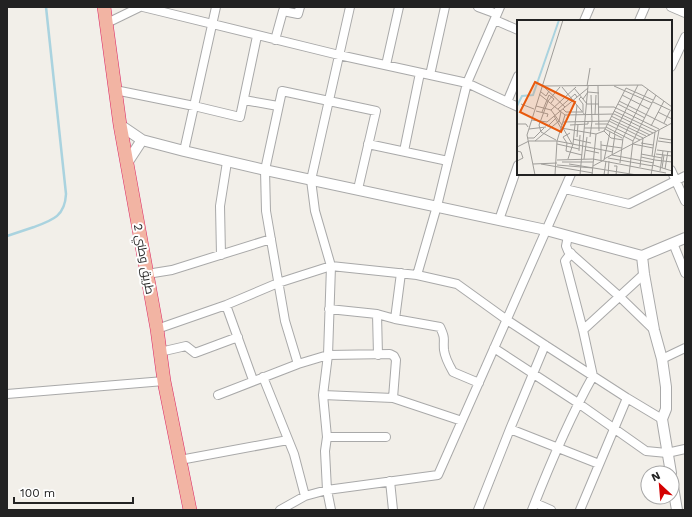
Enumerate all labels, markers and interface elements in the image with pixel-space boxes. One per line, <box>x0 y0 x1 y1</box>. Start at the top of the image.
inset map <box>517 20 672 175</box>
street label: طريق وطني 2 <box>128 223 157 296</box>
north arrow <box>640 465 680 505</box>
text: N <box>649 469 662 484</box>
scale bar <box>14 479 133 505</box>
text: 100 m <box>20 486 55 500</box>

